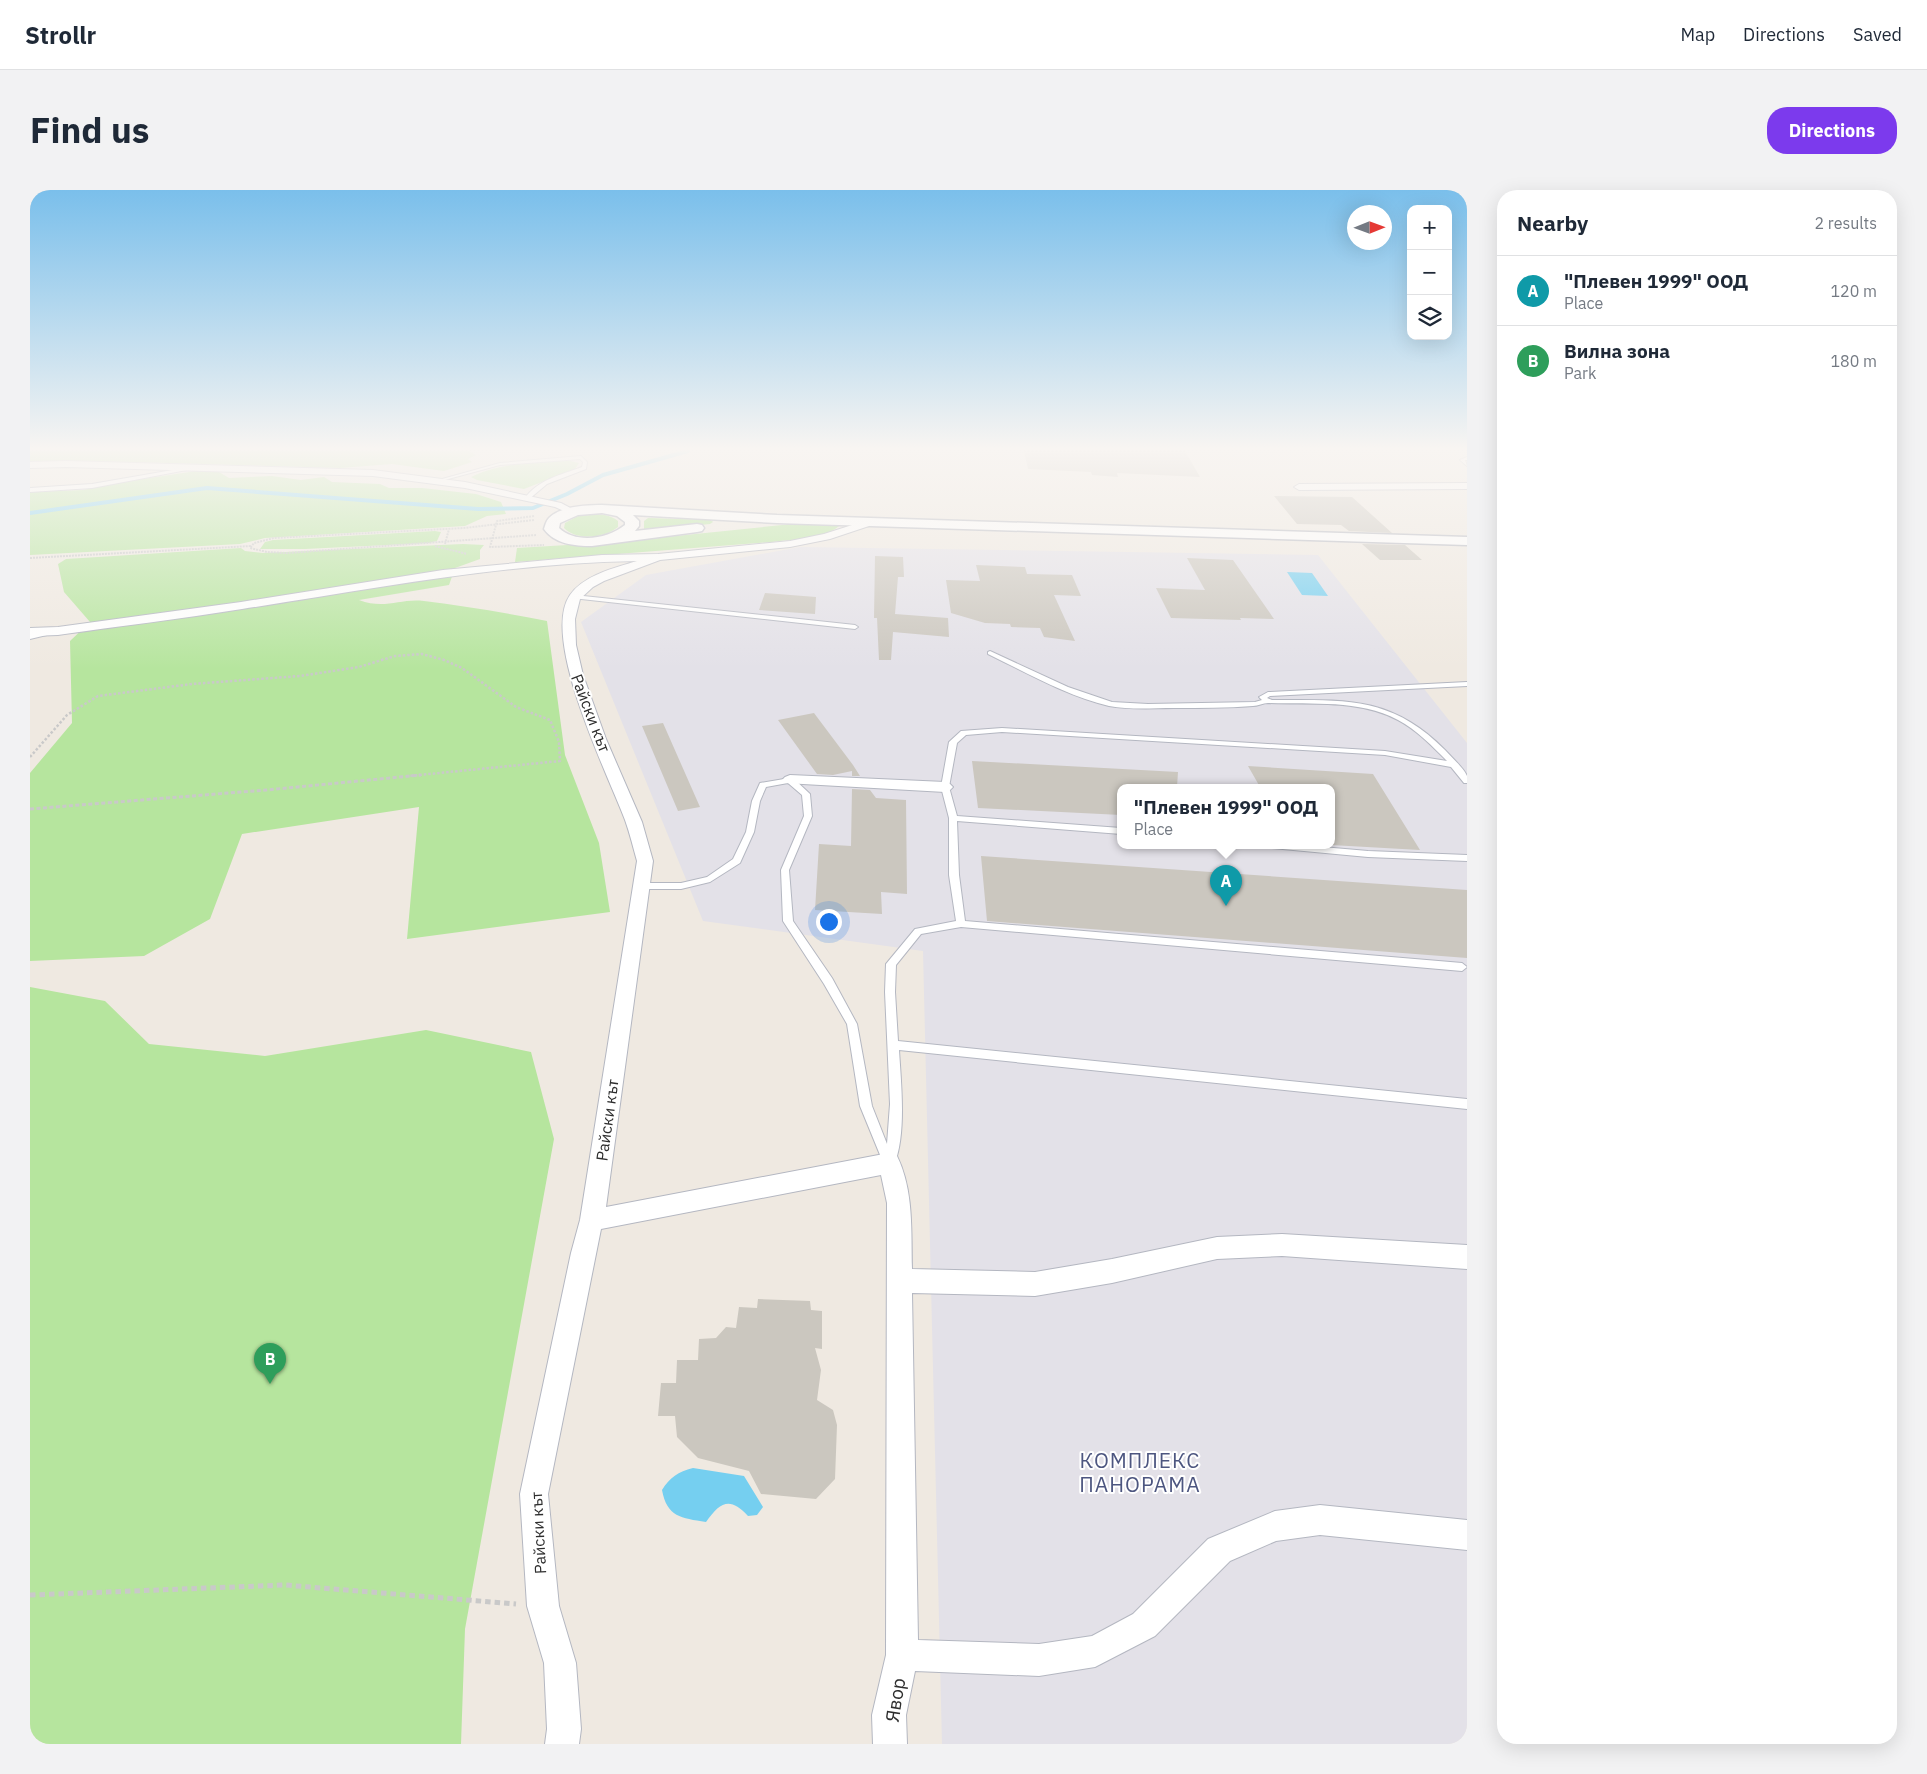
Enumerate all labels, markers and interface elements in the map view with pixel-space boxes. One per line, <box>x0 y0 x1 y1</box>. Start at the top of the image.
text: Strollr <box>25 19 96 51</box>
text: Map <box>1680 23 1715 46</box>
text: Directions <box>1743 23 1825 46</box>
text: Saved <box>1853 23 1902 46</box>
text: Find us <box>30 107 149 153</box>
button: Directions <box>1767 107 1897 154</box>
north arrow <box>1347 205 1392 250</box>
map controls <box>1407 205 1452 340</box>
button: + <box>1407 205 1452 250</box>
text: Nearby <box>1517 209 1588 237</box>
text: 2 results <box>1814 213 1877 233</box>
button: − <box>1407 250 1452 295</box>
text: "Плевен 1999" ООД <box>1564 269 1748 293</box>
text: A <box>1528 281 1538 301</box>
text: 120 m <box>1830 281 1877 301</box>
text: Place <box>1564 293 1603 313</box>
button: layers <box>1407 295 1452 340</box>
text: Вилна зона <box>1564 339 1670 363</box>
text: B <box>1528 351 1538 371</box>
text: 180 m <box>1830 351 1877 371</box>
text: Park <box>1564 363 1596 383</box>
street label: Райски кът <box>567 671 615 755</box>
popup <box>1117 784 1335 849</box>
text: "Плевен 1999" ООД <box>1134 795 1318 819</box>
text: Place <box>1134 819 1173 839</box>
pin: A <box>1210 865 1242 906</box>
your location <box>816 909 842 935</box>
street label: Райски кът <box>591 1077 623 1162</box>
pin: B <box>254 1343 286 1384</box>
district label: КОМПЛЕКС ПАНОРАМА <box>1079 1446 1201 1498</box>
street label: Райски кът <box>526 1491 550 1575</box>
street label: Явор <box>880 1676 910 1724</box>

